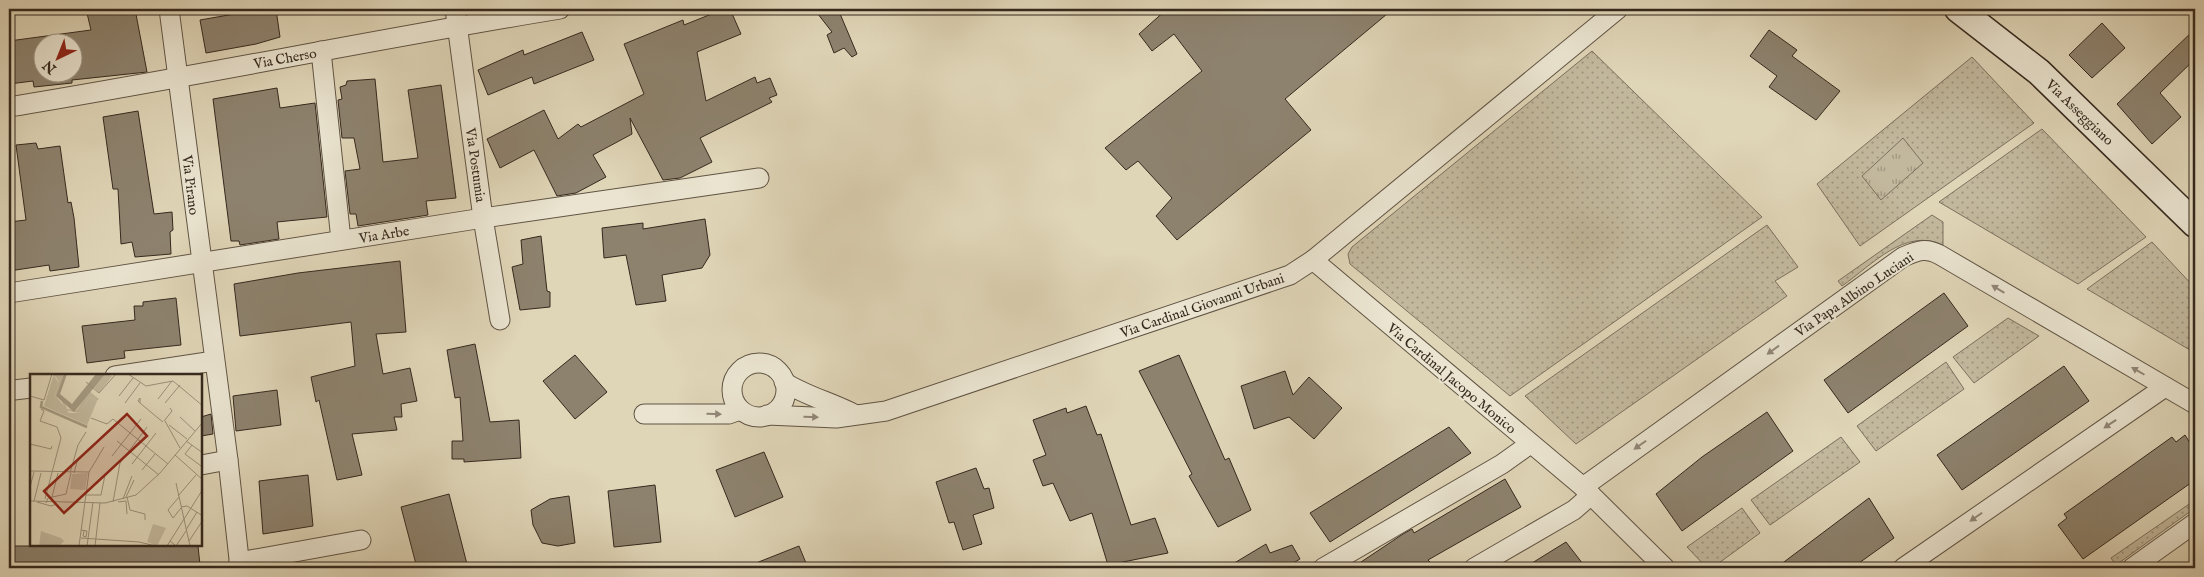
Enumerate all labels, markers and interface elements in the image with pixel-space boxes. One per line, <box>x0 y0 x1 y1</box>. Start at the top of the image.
north arrow <box>32 32 82 82</box>
street label: Via Cherso <box>251 45 318 74</box>
text: N <box>39 56 61 78</box>
street label: Via Asseggiano <box>2041 75 2117 150</box>
street label: Via Postumia <box>461 126 489 204</box>
street label: Via Pirano <box>177 153 203 216</box>
street label: Via Arbe <box>357 222 411 248</box>
street label: Via Papa Albino Luciani <box>1791 248 1918 342</box>
street label: Via Cardinal Giovanni Urbani <box>1117 269 1287 343</box>
one-way arrow <box>1991 284 2004 293</box>
street label: Via Cardinal Jacopo Monico <box>1382 319 1520 438</box>
one-way arrow <box>1766 345 1780 355</box>
one-way arrow <box>2131 367 2144 376</box>
inset map <box>30 374 202 547</box>
one-way arrow <box>706 410 722 418</box>
one-way arrow <box>803 413 819 421</box>
one-way arrow <box>2103 419 2117 429</box>
one-way arrow <box>1634 440 1647 450</box>
one-way arrow <box>1970 512 1983 522</box>

